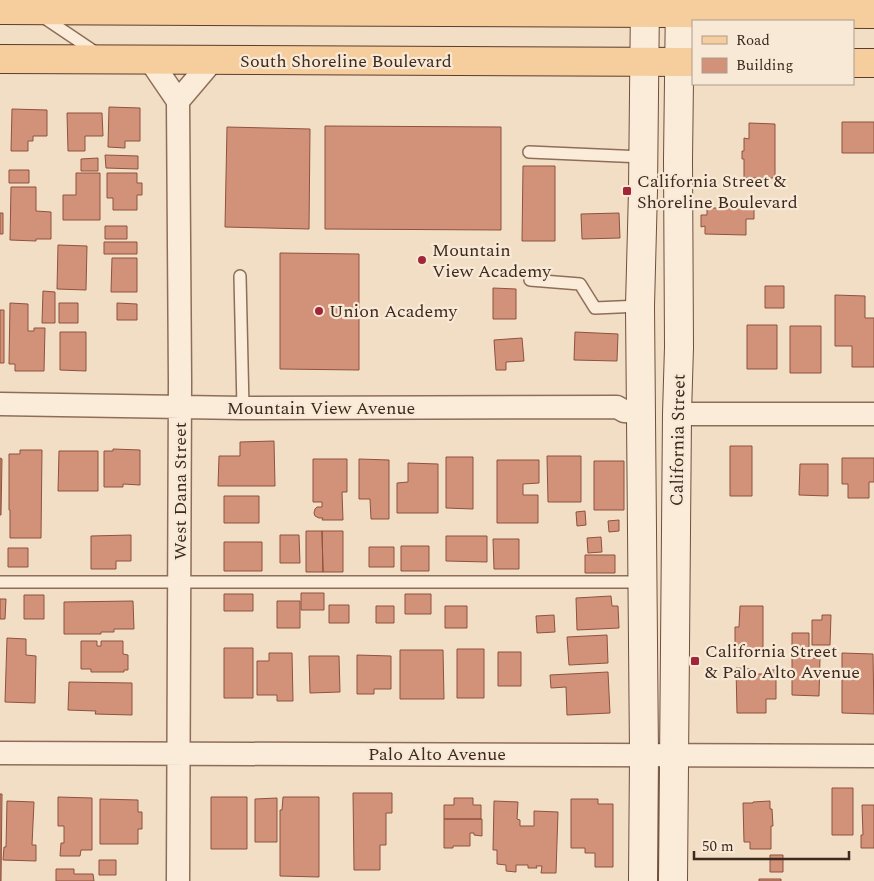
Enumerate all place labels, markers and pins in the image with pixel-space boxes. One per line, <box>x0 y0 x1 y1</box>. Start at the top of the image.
place label: California Street & Shoreline Boulevard <box>637 168 798 216</box>
marker: California Street & Shoreline Boulevard <box>621 185 633 197</box>
place label: Mountain View Academy <box>432 237 552 285</box>
marker: Mountain View Academy <box>416 254 428 266</box>
place label: Union Academy <box>329 298 459 325</box>
marker: Union Academy <box>313 305 325 317</box>
place label: California Street & Palo Alto Avenue <box>705 638 860 686</box>
marker: California Street & Palo Alto Avenue <box>689 655 701 667</box>

